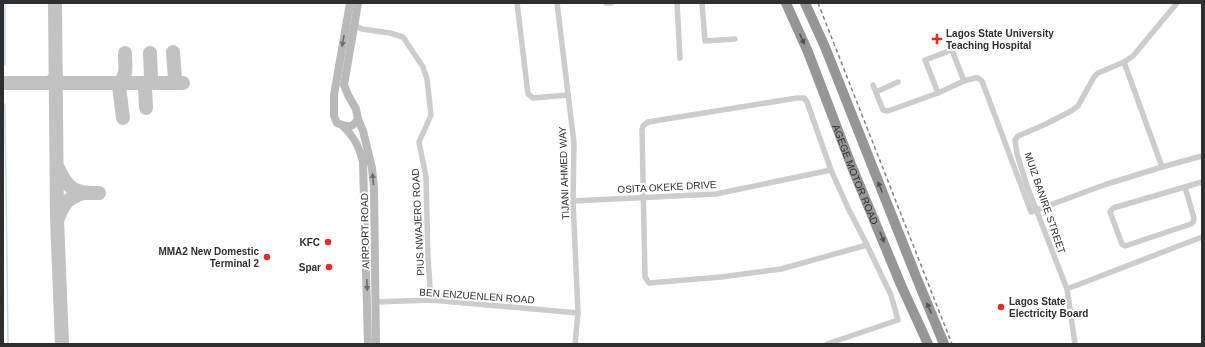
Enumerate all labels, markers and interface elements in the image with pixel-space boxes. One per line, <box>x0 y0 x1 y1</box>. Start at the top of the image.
place label: Lagos State University Teaching Hospital <box>946 28 1054 51</box>
one-way arrow <box>799 33 805 44</box>
marker: Lagos State University Teaching Hospital <box>931 33 943 45</box>
one-way arrow <box>340 35 346 47</box>
street label: AGEGE MOTOR ROAD <box>831 123 881 226</box>
street label: TIJANI AHMED WAY <box>557 126 571 220</box>
street label: MUIZ BANIRE STREET <box>1022 151 1068 255</box>
street label: PIUS NWAJERO ROAD <box>410 168 426 276</box>
one-way arrow <box>370 173 377 185</box>
street label: OSITA OKEKE DRIVE <box>617 179 717 195</box>
one-way arrow <box>877 181 883 193</box>
street label: AIRPORT ROAD <box>359 193 371 269</box>
one-way arrow <box>879 232 885 244</box>
place label: KFC <box>299 237 320 248</box>
marker: KFC <box>323 237 333 247</box>
place label: MMA2 New Domestic Terminal 2 <box>158 246 259 269</box>
marker: MMA2 New Domestic Terminal 2 <box>262 252 272 262</box>
place label: Spar <box>299 262 321 273</box>
marker: Spar <box>324 262 334 272</box>
one-way arrow <box>364 279 370 292</box>
street label: BEN ENZUENLEN ROAD <box>419 286 535 306</box>
place label: Lagos State Electricity Board <box>1009 296 1088 319</box>
one-way arrow <box>926 302 932 314</box>
marker: Lagos State Electricity Board <box>996 302 1006 312</box>

